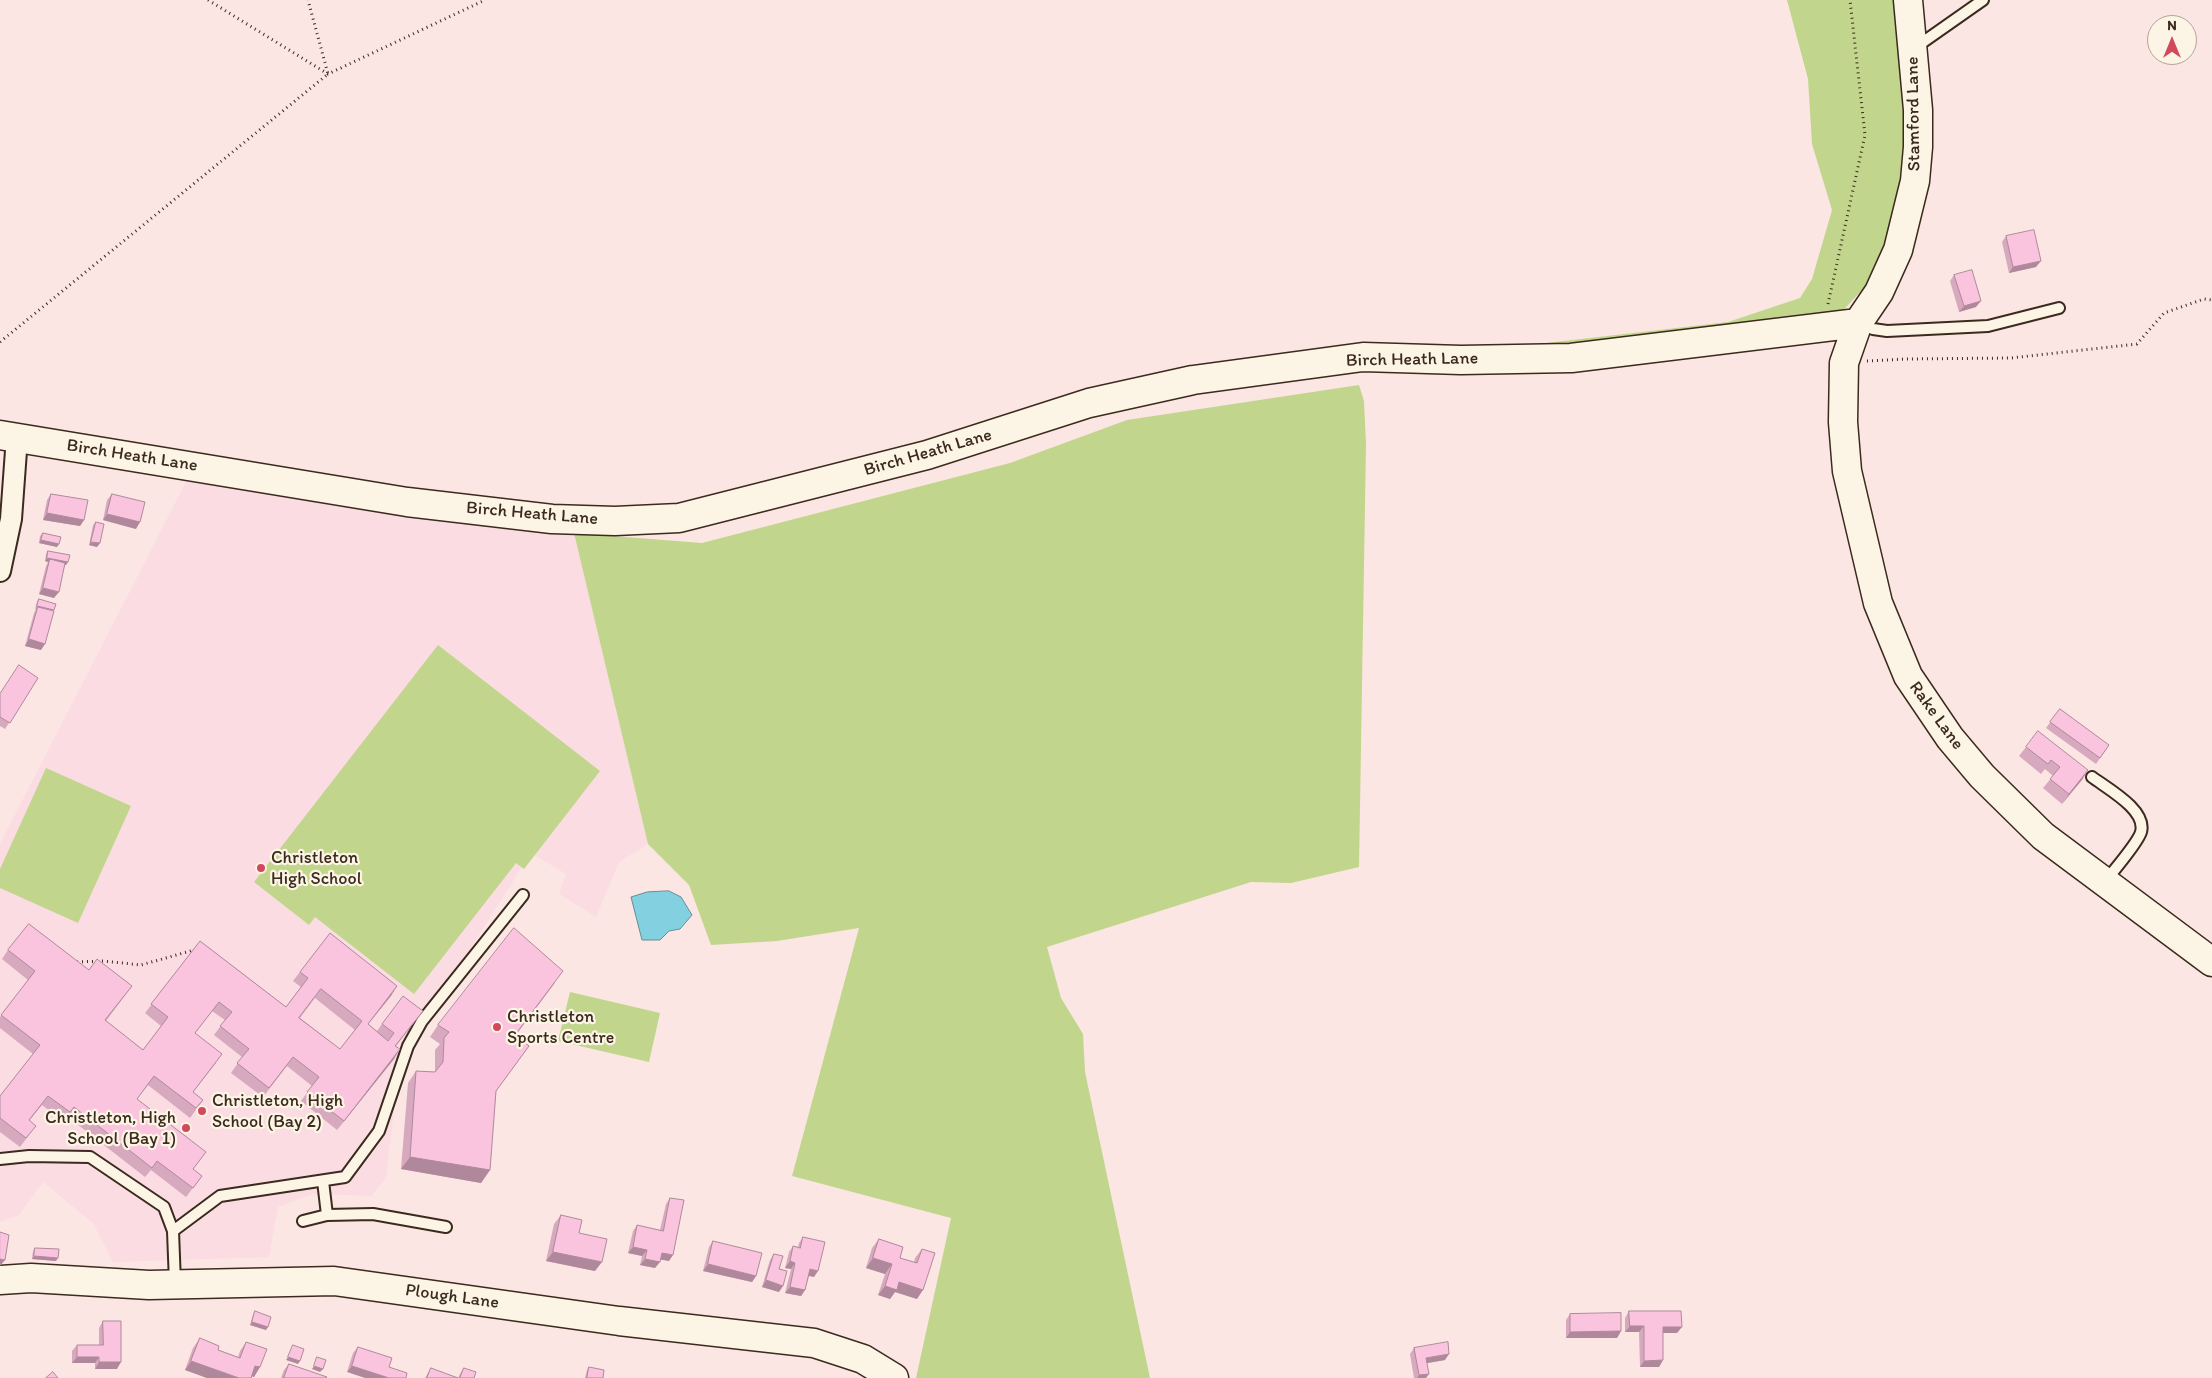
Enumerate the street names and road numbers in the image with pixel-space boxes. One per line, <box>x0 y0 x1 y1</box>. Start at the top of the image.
street label: Stamford Lane <box>1902 56 1926 172</box>
street label: Birch Heath Lane <box>1346 348 1478 372</box>
street label: Birch Heath Lane <box>861 424 995 482</box>
street label: Birch Heath Lane <box>65 435 199 477</box>
street label: Birch Heath Lane <box>465 497 599 531</box>
street label: Rake Lane <box>1904 678 1968 754</box>
street label: Plough Lane <box>404 1280 500 1314</box>

